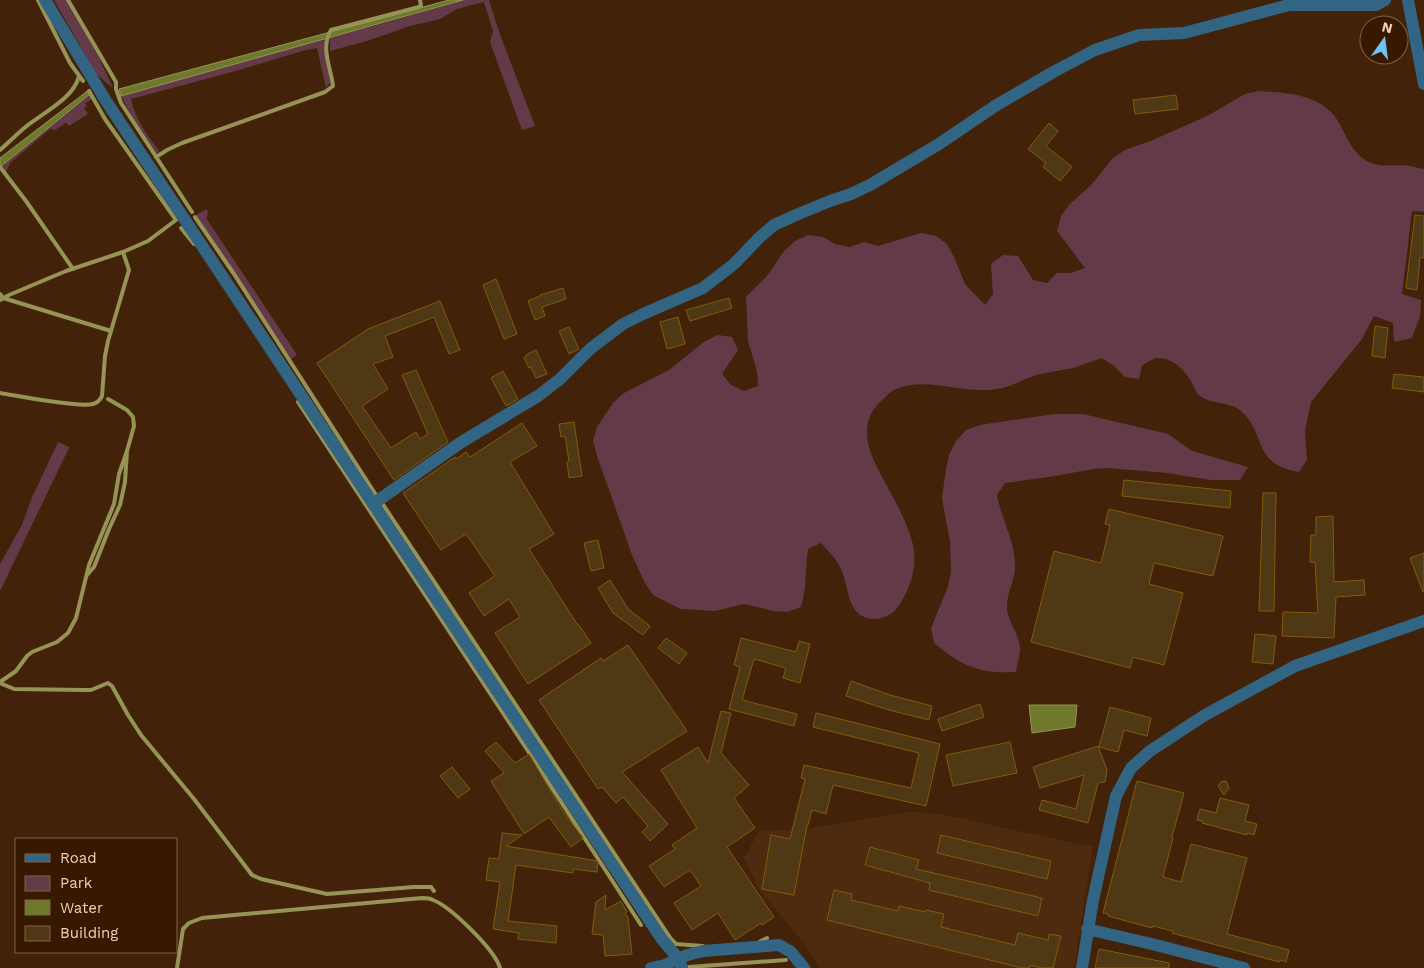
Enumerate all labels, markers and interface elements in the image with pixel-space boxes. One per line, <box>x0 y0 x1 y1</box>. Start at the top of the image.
north arrow <box>1359 15 1409 65</box>
text: N <box>1380 18 1394 36</box>
legend <box>15 838 178 953</box>
text: Road <box>60 849 97 867</box>
text: Park <box>60 874 93 892</box>
text: Water <box>60 899 103 917</box>
text: Building <box>60 924 118 942</box>

